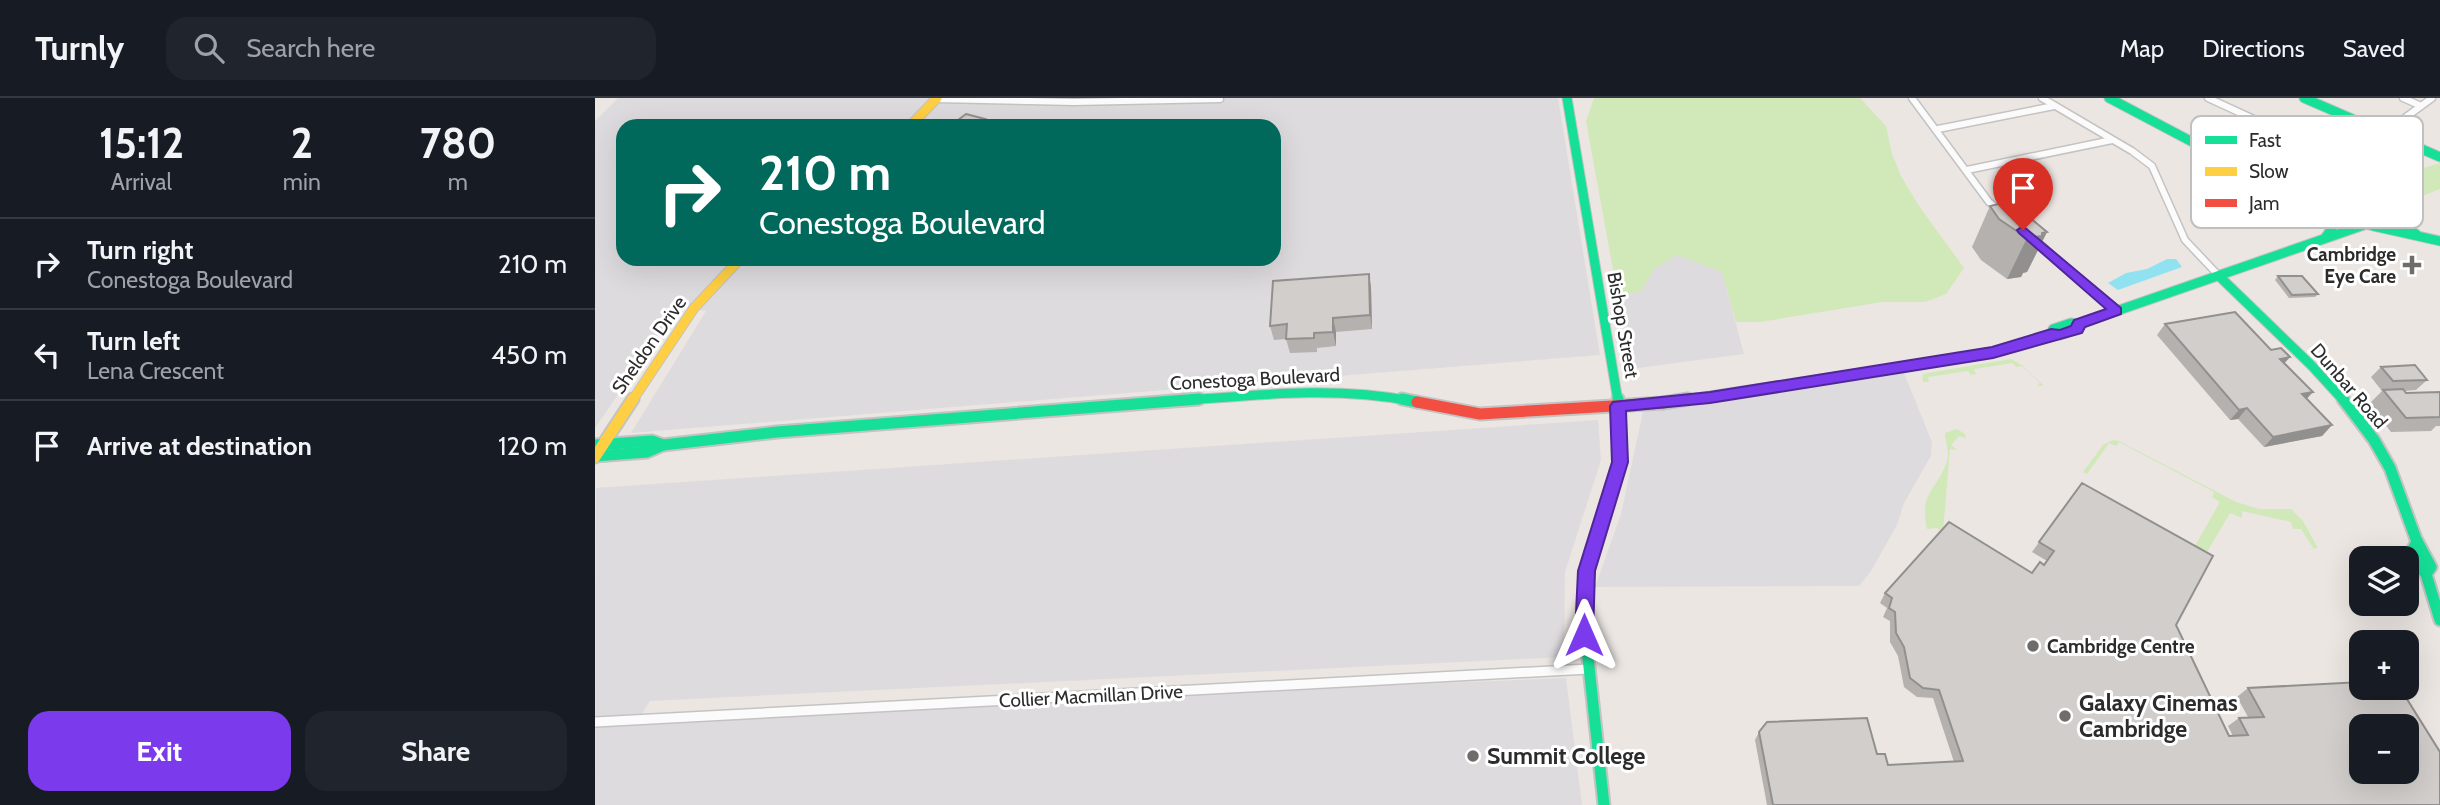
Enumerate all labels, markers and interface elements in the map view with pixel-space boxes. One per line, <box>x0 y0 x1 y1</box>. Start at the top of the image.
search box <box>166 17 656 80</box>
text: Turnly <box>35 28 124 68</box>
icon: search <box>190 29 228 67</box>
text: Search here <box>246 32 375 64</box>
text: Map <box>2120 34 2164 63</box>
text: Directions <box>2202 34 2305 63</box>
text: Saved <box>2343 34 2405 63</box>
legend <box>2191 116 2423 228</box>
text: 15:12 <box>99 117 184 169</box>
text: 2 <box>291 117 313 169</box>
text: 780 <box>420 117 496 169</box>
text: Fast <box>2249 129 2282 152</box>
text: 210 m <box>759 143 891 202</box>
icon: right <box>644 147 735 238</box>
pin <box>1993 158 2053 230</box>
text: Slow <box>2249 160 2289 183</box>
text: Arrival <box>111 168 172 196</box>
text: min <box>283 168 321 196</box>
text: m <box>448 168 468 196</box>
icon: arrive <box>2004 169 2042 207</box>
text: Jam <box>2248 192 2279 215</box>
text: Conestoga Boulevard <box>759 203 1046 242</box>
text: Turn right <box>87 234 193 266</box>
place label: Cambridge Eye Care <box>2307 243 2396 288</box>
icon: right <box>28 245 66 283</box>
text: 210 m <box>498 248 567 280</box>
marker: Cambridge Eye Care <box>2402 255 2422 275</box>
text: Conestoga Boulevard <box>87 266 293 294</box>
street label: Bishop Street <box>1602 270 1644 381</box>
street label: Sheldon Drive <box>607 292 691 398</box>
text: Turn left <box>87 325 180 357</box>
icon: left <box>28 336 66 374</box>
text: 450 m <box>491 339 567 371</box>
street label: Dunbar Road <box>2306 339 2392 433</box>
text: Lena Crescent <box>87 357 224 385</box>
street label: Conestoga Boulevard <box>1169 363 1341 395</box>
icon: arrive <box>28 427 66 465</box>
text: Arrive at destination <box>87 430 312 462</box>
text: 120 m <box>498 430 567 462</box>
map controls <box>2349 546 2419 784</box>
button: layers <box>2349 546 2419 616</box>
position arrow <box>1547 598 1621 672</box>
button: + <box>2349 630 2419 700</box>
place label: Cambridge Centre <box>2047 635 2195 658</box>
marker: Cambridge Centre <box>2025 638 2041 654</box>
street label: Collier Macmillan Drive <box>998 680 1184 712</box>
place label: Galaxy Cinemas Cambridge <box>2079 689 2238 743</box>
marker: Galaxy Cinemas Cambridge <box>2057 708 2073 724</box>
button: Exit <box>28 711 291 791</box>
button: Share <box>305 711 567 791</box>
button: − <box>2349 714 2419 784</box>
place label: Summit College <box>1487 742 1646 770</box>
marker: Summit College <box>1465 748 1481 764</box>

